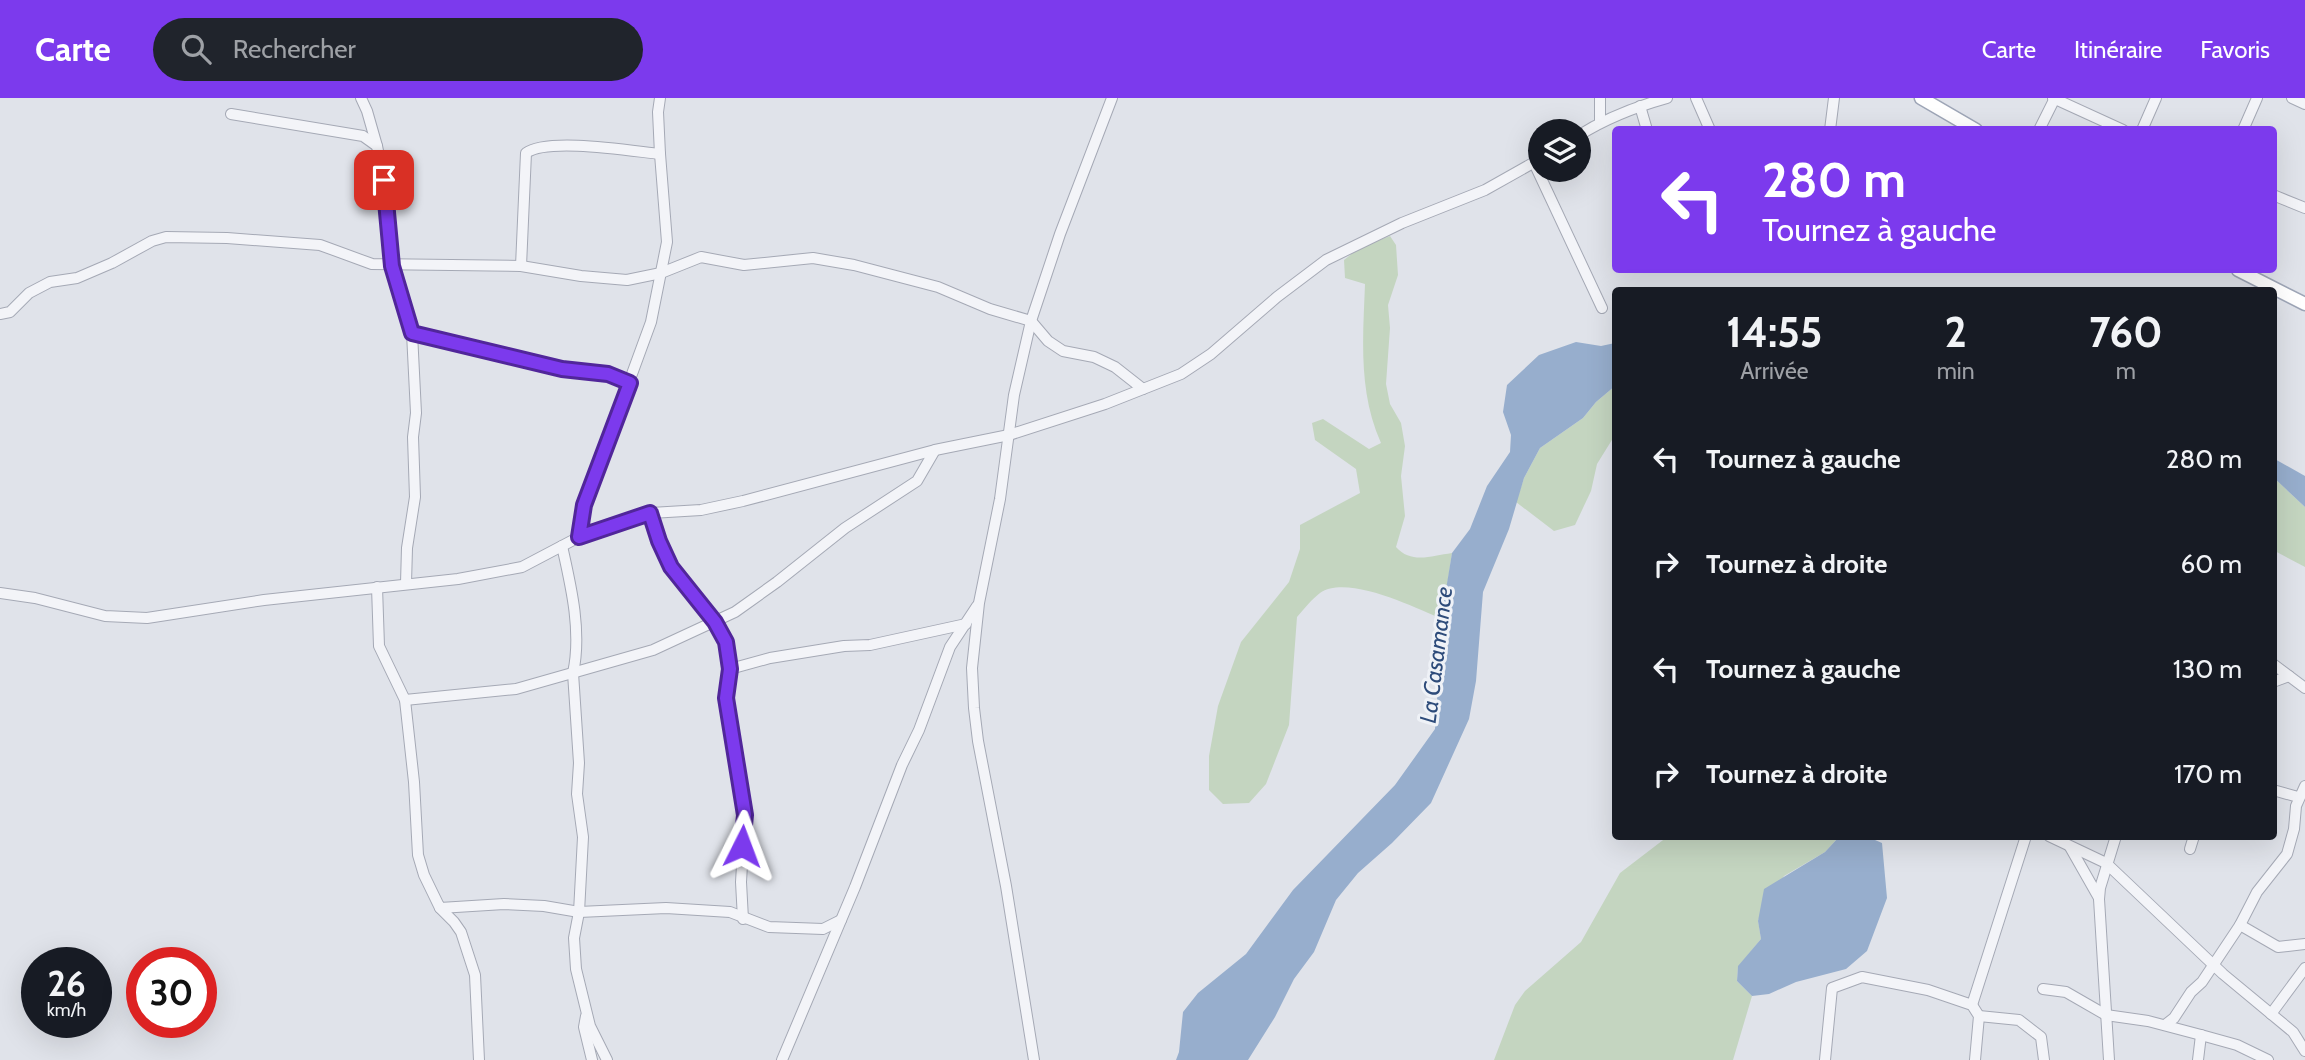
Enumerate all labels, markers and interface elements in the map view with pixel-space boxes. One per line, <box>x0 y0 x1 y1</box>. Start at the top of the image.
search box <box>153 18 643 81</box>
text: Carte <box>35 29 111 69</box>
icon: search <box>177 30 215 68</box>
text: Rechercher <box>233 33 356 65</box>
text: Carte <box>1982 35 2036 64</box>
text: Itinéraire <box>2074 35 2162 64</box>
text: Favoris <box>2200 35 2270 64</box>
map controls <box>1528 119 1591 182</box>
button: layers <box>1528 119 1591 182</box>
pin <box>354 150 414 210</box>
text: 280 m <box>1762 150 1906 209</box>
icon: left <box>1647 154 1738 245</box>
icon: arrive <box>365 161 403 199</box>
text: Tournez à gauche <box>1762 210 1996 249</box>
text: 14:55 <box>1726 306 1822 358</box>
text: 2 <box>1945 306 1967 358</box>
text: 760 <box>2089 306 2163 358</box>
text: Arrivée <box>1740 357 1808 385</box>
text: min <box>1937 357 1975 385</box>
text: m <box>2116 357 2136 385</box>
icon: left <box>1647 440 1685 478</box>
text: Tournez à gauche <box>1706 443 1901 475</box>
text: 280 m <box>2166 443 2242 475</box>
icon: right <box>1647 545 1685 583</box>
text: Tournez à droite <box>1706 548 1888 580</box>
text: 60 m <box>2180 548 2242 580</box>
water label: La Casamance <box>1414 585 1458 725</box>
icon: left <box>1647 650 1685 688</box>
text: Tournez à gauche <box>1706 653 1901 685</box>
text: 130 m <box>2173 653 2242 685</box>
icon: right <box>1647 755 1685 793</box>
text: Tournez à droite <box>1706 758 1888 790</box>
text: 170 m <box>2174 758 2242 790</box>
position arrow <box>705 809 779 883</box>
speed limit sign: 30 <box>126 947 217 1038</box>
text: 26 <box>47 962 86 1005</box>
text: km/h <box>47 999 86 1021</box>

